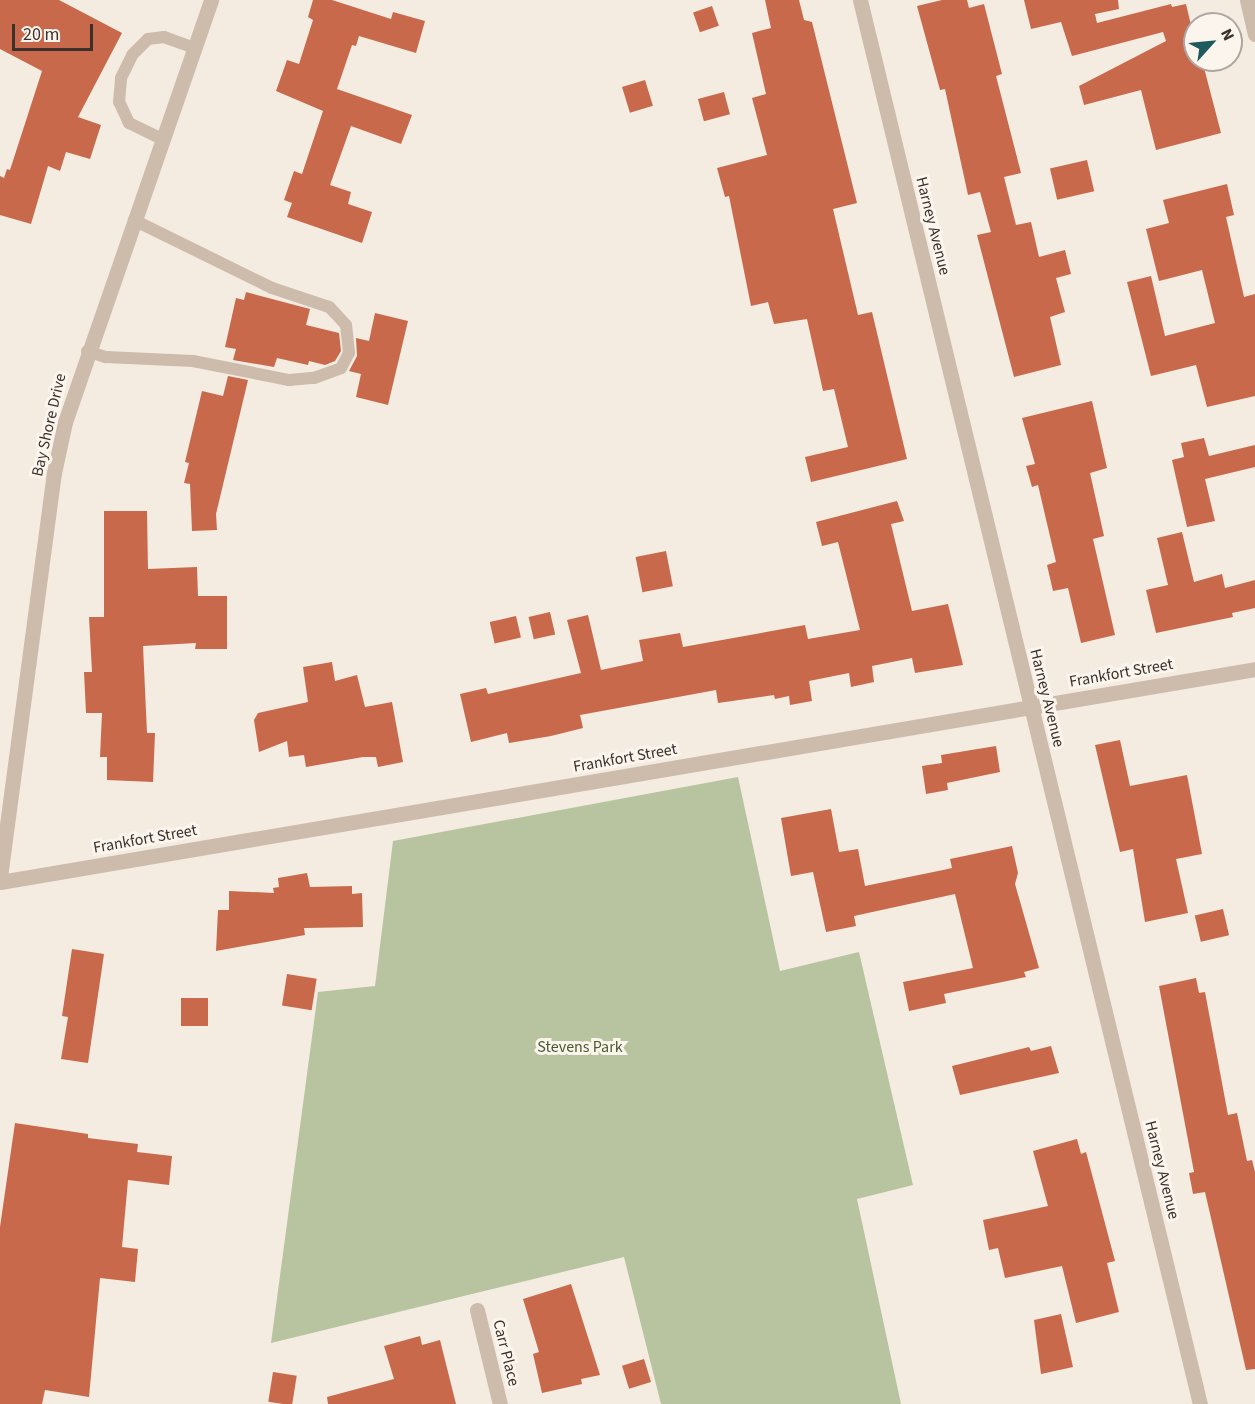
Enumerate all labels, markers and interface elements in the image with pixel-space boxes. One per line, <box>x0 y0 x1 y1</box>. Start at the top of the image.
scale bar <box>15 12 96 50</box>
north arrow <box>1183 12 1243 72</box>
text: 20 m <box>23 22 59 47</box>
text: N <box>1215 25 1239 44</box>
street label: Harney Avenue <box>911 175 955 277</box>
street label: Bay Shore Drive <box>28 372 70 478</box>
street label: Harney Avenue <box>1025 647 1069 749</box>
street label: Frankfort Street <box>1068 654 1174 692</box>
street label: Frankfort Street <box>572 739 678 777</box>
street label: Frankfort Street <box>92 820 198 858</box>
park label: Stevens Park <box>537 1037 623 1057</box>
street label: Harney Avenue <box>1140 1119 1184 1221</box>
street label: Carr Place <box>489 1318 523 1388</box>

